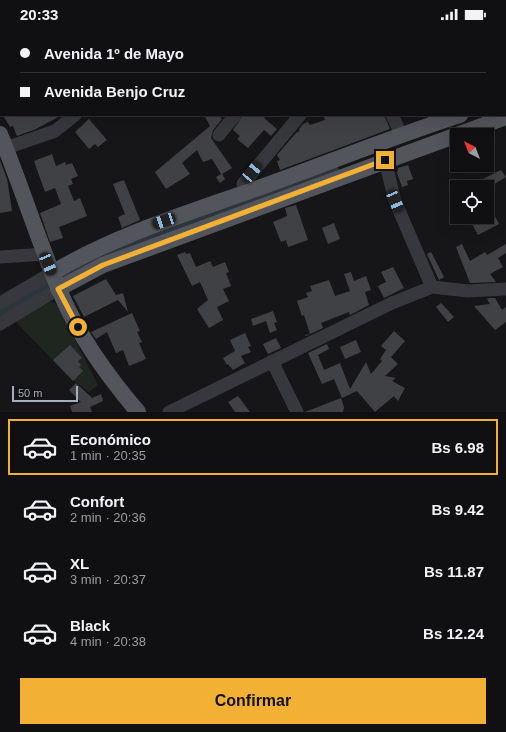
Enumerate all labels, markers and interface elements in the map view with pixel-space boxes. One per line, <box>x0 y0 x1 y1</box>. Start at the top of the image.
text: 20:33 <box>20 6 58 23</box>
text: Avenida 1º de Mayo <box>44 45 184 62</box>
text: Avenida Benjo Cruz <box>44 83 185 100</box>
north arrow <box>450 128 494 172</box>
map controls <box>450 128 494 224</box>
route end <box>376 151 394 169</box>
car <box>240 159 264 185</box>
button: locate <box>450 180 494 224</box>
car <box>385 188 405 214</box>
car <box>151 211 177 231</box>
car <box>38 251 58 277</box>
route start <box>69 318 87 336</box>
scale bar <box>12 384 78 403</box>
text: 50 m <box>18 387 42 399</box>
icon: car <box>22 429 58 465</box>
text: Económico <box>70 431 151 448</box>
text: Bs 6.98 <box>431 439 484 456</box>
text: 1 min · 20:35 <box>70 448 146 463</box>
icon: car <box>22 491 58 527</box>
text: Confort <box>70 493 124 510</box>
text: Bs 9.42 <box>431 501 484 518</box>
text: 2 min · 20:36 <box>70 510 146 525</box>
icon: car <box>22 553 58 589</box>
text: XL <box>70 555 89 572</box>
text: Bs 11.87 <box>424 563 484 580</box>
text: 3 min · 20:37 <box>70 572 146 587</box>
icon: car <box>22 615 58 651</box>
text: Black <box>70 617 110 634</box>
text: Bs 12.24 <box>423 625 484 642</box>
text: 4 min · 20:38 <box>70 634 146 649</box>
button: Confirmar <box>20 678 486 724</box>

